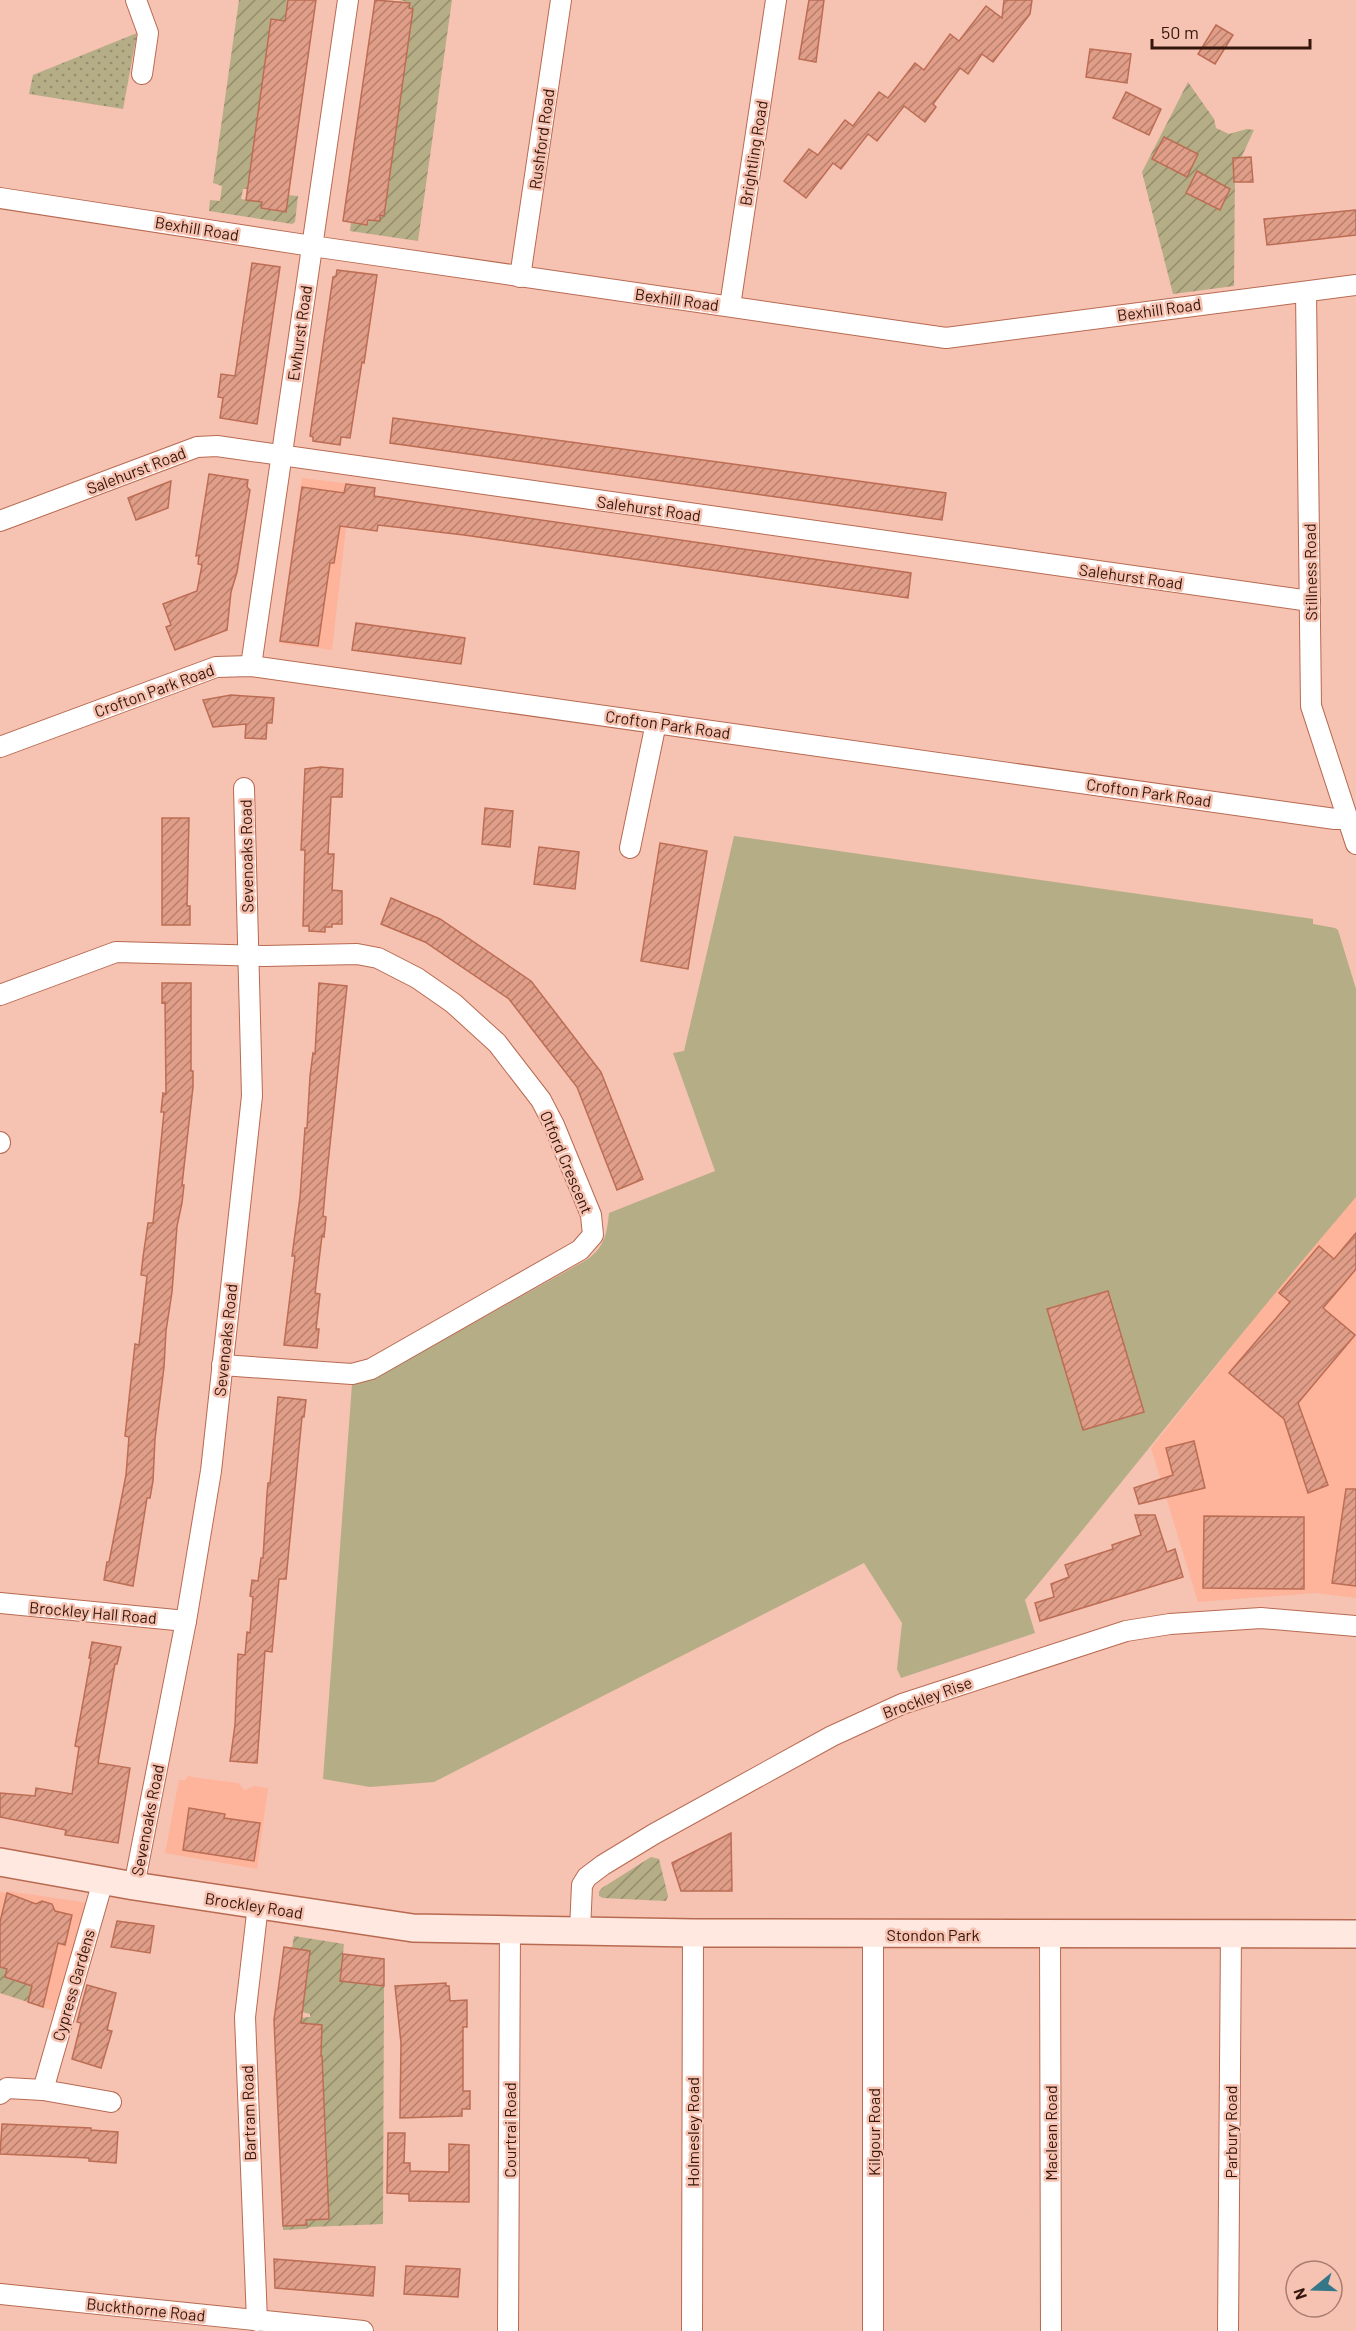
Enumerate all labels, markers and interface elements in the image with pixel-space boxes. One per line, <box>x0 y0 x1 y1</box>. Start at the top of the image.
scale bar <box>1152 12 1310 50</box>
text: 50 m <box>1161 21 1199 43</box>
street label: Rushford Road <box>525 87 557 191</box>
street label: Brightling Road <box>735 99 771 207</box>
street label: Bexhill Road <box>154 212 240 244</box>
street label: Ewhurst Road <box>283 284 315 382</box>
street label: Bexhill Road <box>634 284 720 314</box>
street label: Bexhill Road <box>1116 294 1202 324</box>
street label: Salehurst Road <box>84 442 188 498</box>
street label: Salehurst Road <box>596 491 702 525</box>
street label: Stillness Road <box>1300 523 1320 621</box>
street label: Salehurst Road <box>1078 559 1184 593</box>
street label: Crofton Park Road <box>92 660 216 720</box>
street label: Crofton Park Road <box>604 706 732 742</box>
street label: Crofton Park Road <box>1085 774 1213 810</box>
street label: Sevenoaks Road <box>236 799 256 913</box>
street label: Otford Crescent <box>537 1108 597 1216</box>
street label: Sevenoaks Road <box>210 1283 240 1397</box>
street label: Brockley Hall Road <box>28 1597 158 1627</box>
street label: Brockley Rise <box>880 1672 974 1722</box>
street label: Sevenoaks Road <box>127 1763 167 1877</box>
street label: Brockley Road <box>204 1888 304 1922</box>
street label: Stondon Park <box>887 1925 979 1944</box>
street label: Cypress Gardens <box>48 1927 98 2043</box>
street label: Bartram Road <box>237 2065 259 2161</box>
street label: Holmesley Road <box>683 2077 702 2187</box>
street label: Courtrai Road <box>500 2082 519 2178</box>
street label: Maclean Road <box>1041 2085 1060 2181</box>
street label: Parbury Road <box>1221 2086 1240 2178</box>
street label: Kilgour Road <box>864 2088 883 2176</box>
north arrow <box>1284 2259 1344 2319</box>
text: N <box>1289 2286 1310 2302</box>
street label: Buckthorne Road <box>86 2293 206 2325</box>

